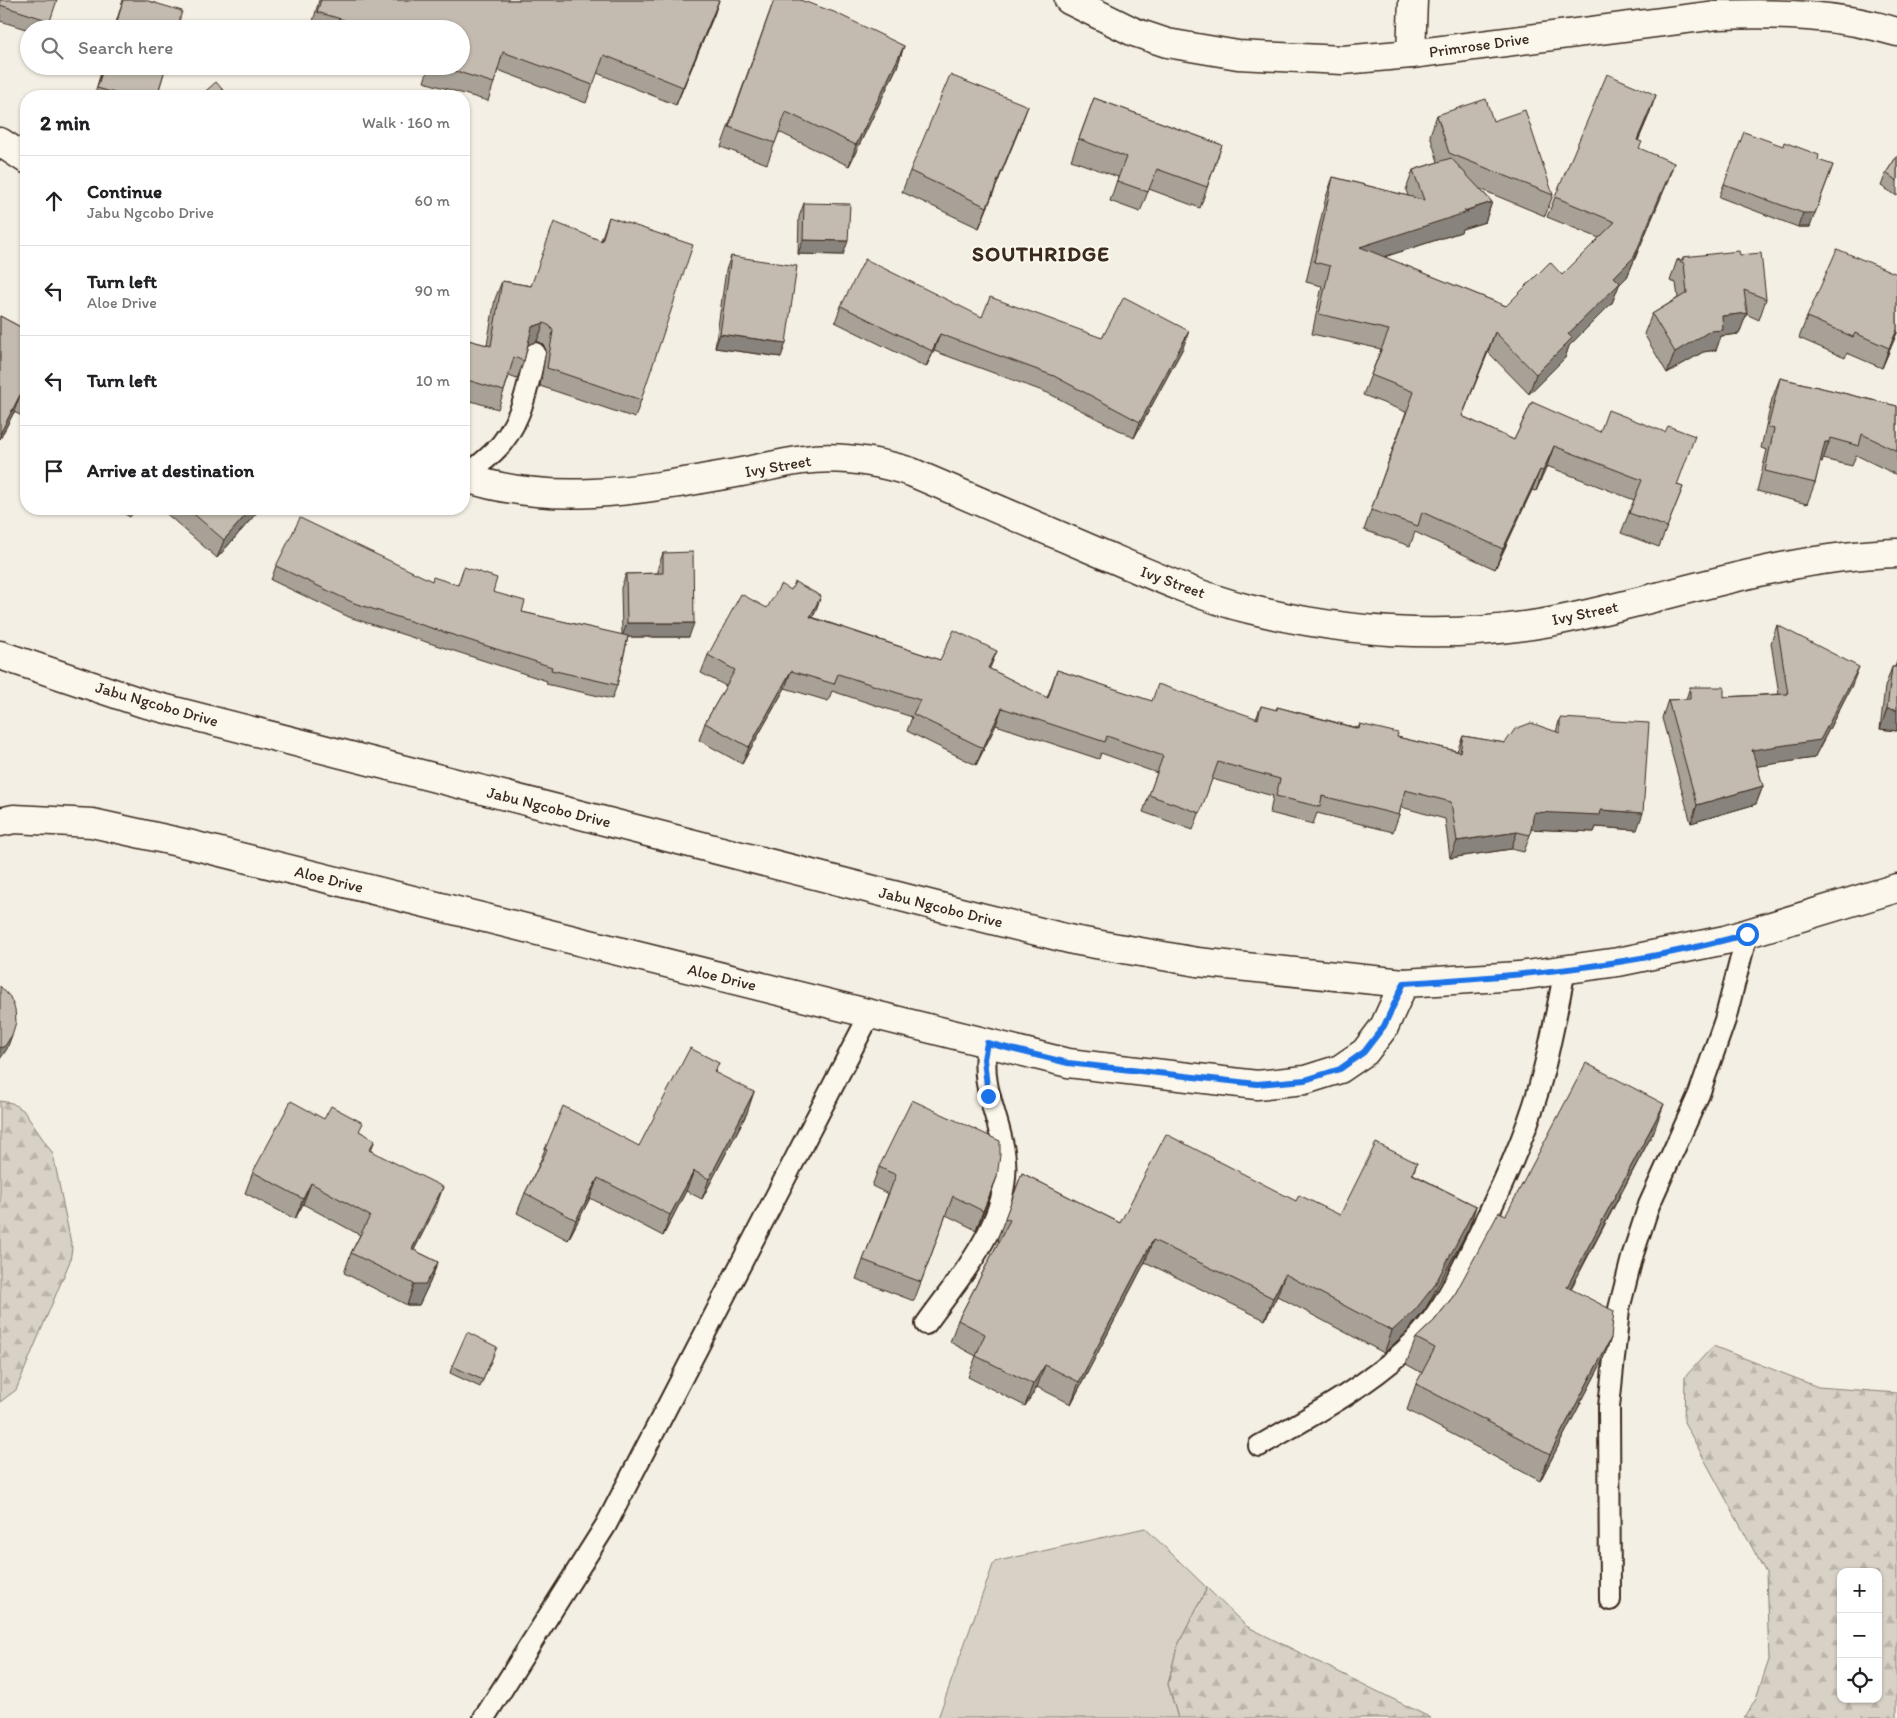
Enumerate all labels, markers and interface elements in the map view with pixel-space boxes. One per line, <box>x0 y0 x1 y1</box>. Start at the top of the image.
search box <box>20 20 470 75</box>
street label: Primrose Drive <box>1428 29 1530 61</box>
icon: search <box>38 34 66 62</box>
text: Search here <box>78 36 173 59</box>
text: 2 min <box>40 110 90 135</box>
text: Walk · 160 m <box>362 113 450 132</box>
text: Continue <box>87 180 162 203</box>
icon: ahead <box>40 187 68 215</box>
text: 60 m <box>415 191 450 210</box>
text: Jabu Ngcobo Drive <box>87 203 214 222</box>
district label: SOUTHRIDGE <box>972 241 1110 266</box>
text: Turn left <box>87 270 157 293</box>
icon: left <box>40 277 68 305</box>
text: 90 m <box>415 281 450 300</box>
text: Aloe Drive <box>87 293 157 312</box>
icon: left <box>40 367 68 395</box>
text: Turn left <box>87 369 157 392</box>
text: 10 m <box>416 371 450 390</box>
street label: Ivy Street <box>743 451 813 481</box>
icon: arrive <box>40 457 68 485</box>
text: Arrive at destination <box>87 459 254 482</box>
street label: Ivy Street <box>1138 562 1208 602</box>
street label: Ivy Street <box>1550 597 1620 629</box>
street label: Jabu Ngcobo Drive <box>93 677 221 731</box>
street label: Jabu Ngcobo Drive <box>485 782 613 832</box>
street label: Aloe Drive <box>293 861 365 897</box>
street label: Jabu Ngcobo Drive <box>877 882 1005 932</box>
route start <box>1736 923 1759 946</box>
street label: Aloe Drive <box>686 959 758 995</box>
route end <box>977 1085 1000 1108</box>
map controls <box>1837 1568 1882 1703</box>
button: + <box>1837 1568 1882 1613</box>
button: − <box>1837 1613 1882 1658</box>
button: locate <box>1837 1658 1882 1703</box>

